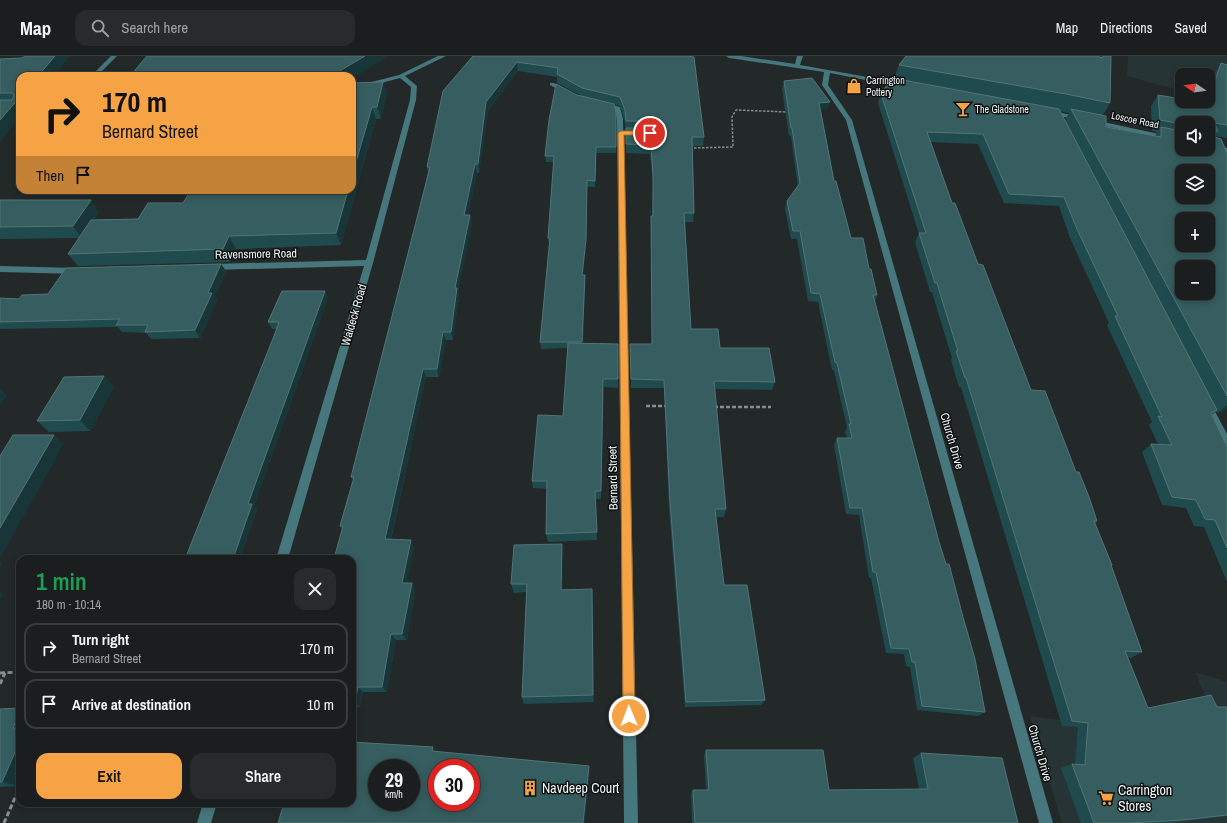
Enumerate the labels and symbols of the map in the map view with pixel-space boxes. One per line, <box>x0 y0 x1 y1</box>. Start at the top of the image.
north arrow <box>1175 68 1215 108</box>
place label: Carrington Pottery <box>866 74 905 99</box>
shop icon: Carrington Pottery <box>845 77 863 95</box>
bar icon: The Gladstone <box>954 100 972 118</box>
place label: The Gladstone <box>975 103 1029 116</box>
street label: Loscoe Road <box>1110 109 1160 131</box>
pin <box>633 116 667 150</box>
street label: Ravensmore Road <box>215 245 297 263</box>
street label: Waldeck Road <box>338 282 370 348</box>
street label: Church Drive <box>936 411 968 471</box>
street label: Bernard Street <box>604 446 622 510</box>
position arrow <box>608 695 650 737</box>
street label: Church Drive <box>1024 723 1056 783</box>
speed limit sign: 30 <box>428 759 480 811</box>
building icon: Navdeep Court <box>521 779 539 797</box>
place label: Navdeep Court <box>542 779 619 797</box>
place label: Carrington Stores <box>1118 781 1172 815</box>
supermarket icon: Carrington Stores <box>1097 789 1115 807</box>

